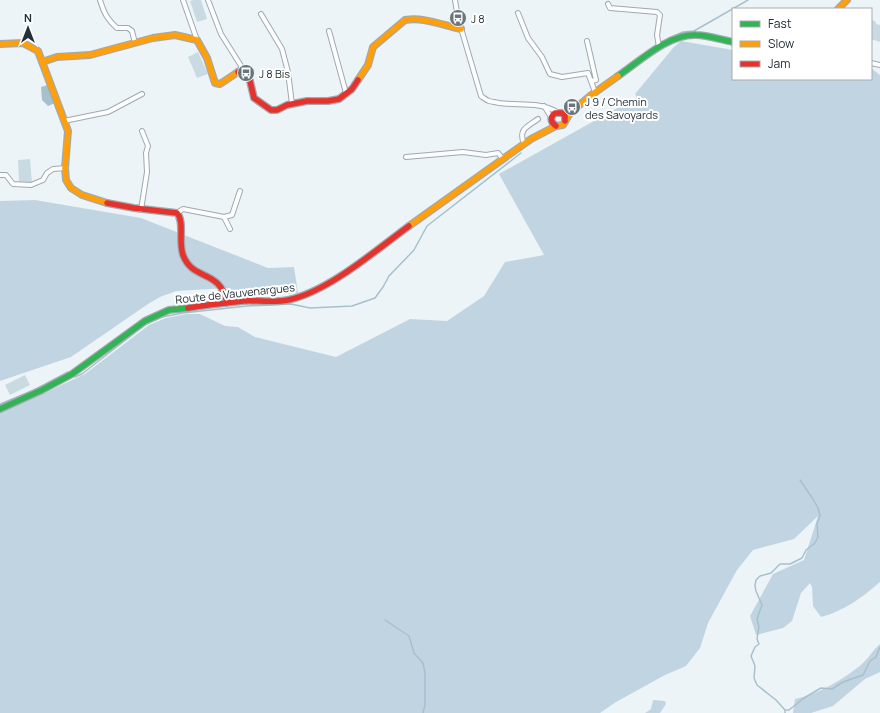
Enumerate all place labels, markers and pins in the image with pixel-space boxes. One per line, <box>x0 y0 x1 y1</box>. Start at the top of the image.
bus stop icon: J 8 <box>448 8 468 28</box>
place label: J 8 <box>471 11 485 26</box>
bus stop icon: J 8 Bis <box>236 63 256 83</box>
place label: J 8 Bis <box>259 66 290 81</box>
place label: J 9 / Chemin des Savoyards <box>585 94 658 122</box>
bus stop icon: J 9 / Chemin des Savoyards <box>562 97 582 117</box>

